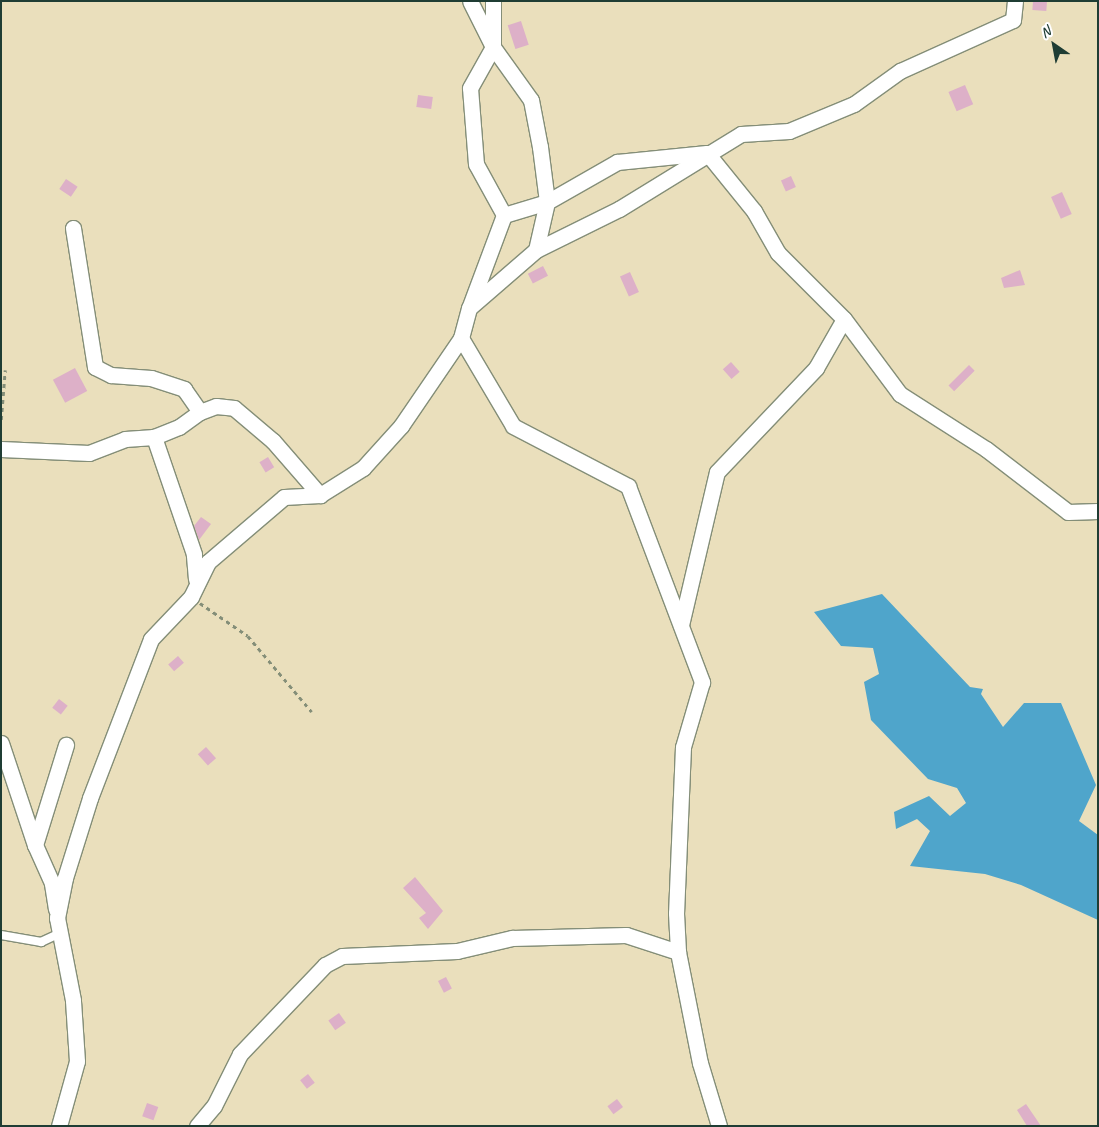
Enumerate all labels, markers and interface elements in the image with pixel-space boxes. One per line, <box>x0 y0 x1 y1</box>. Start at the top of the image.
north arrow <box>1029 20 1079 70</box>
text: N <box>1037 23 1054 41</box>

